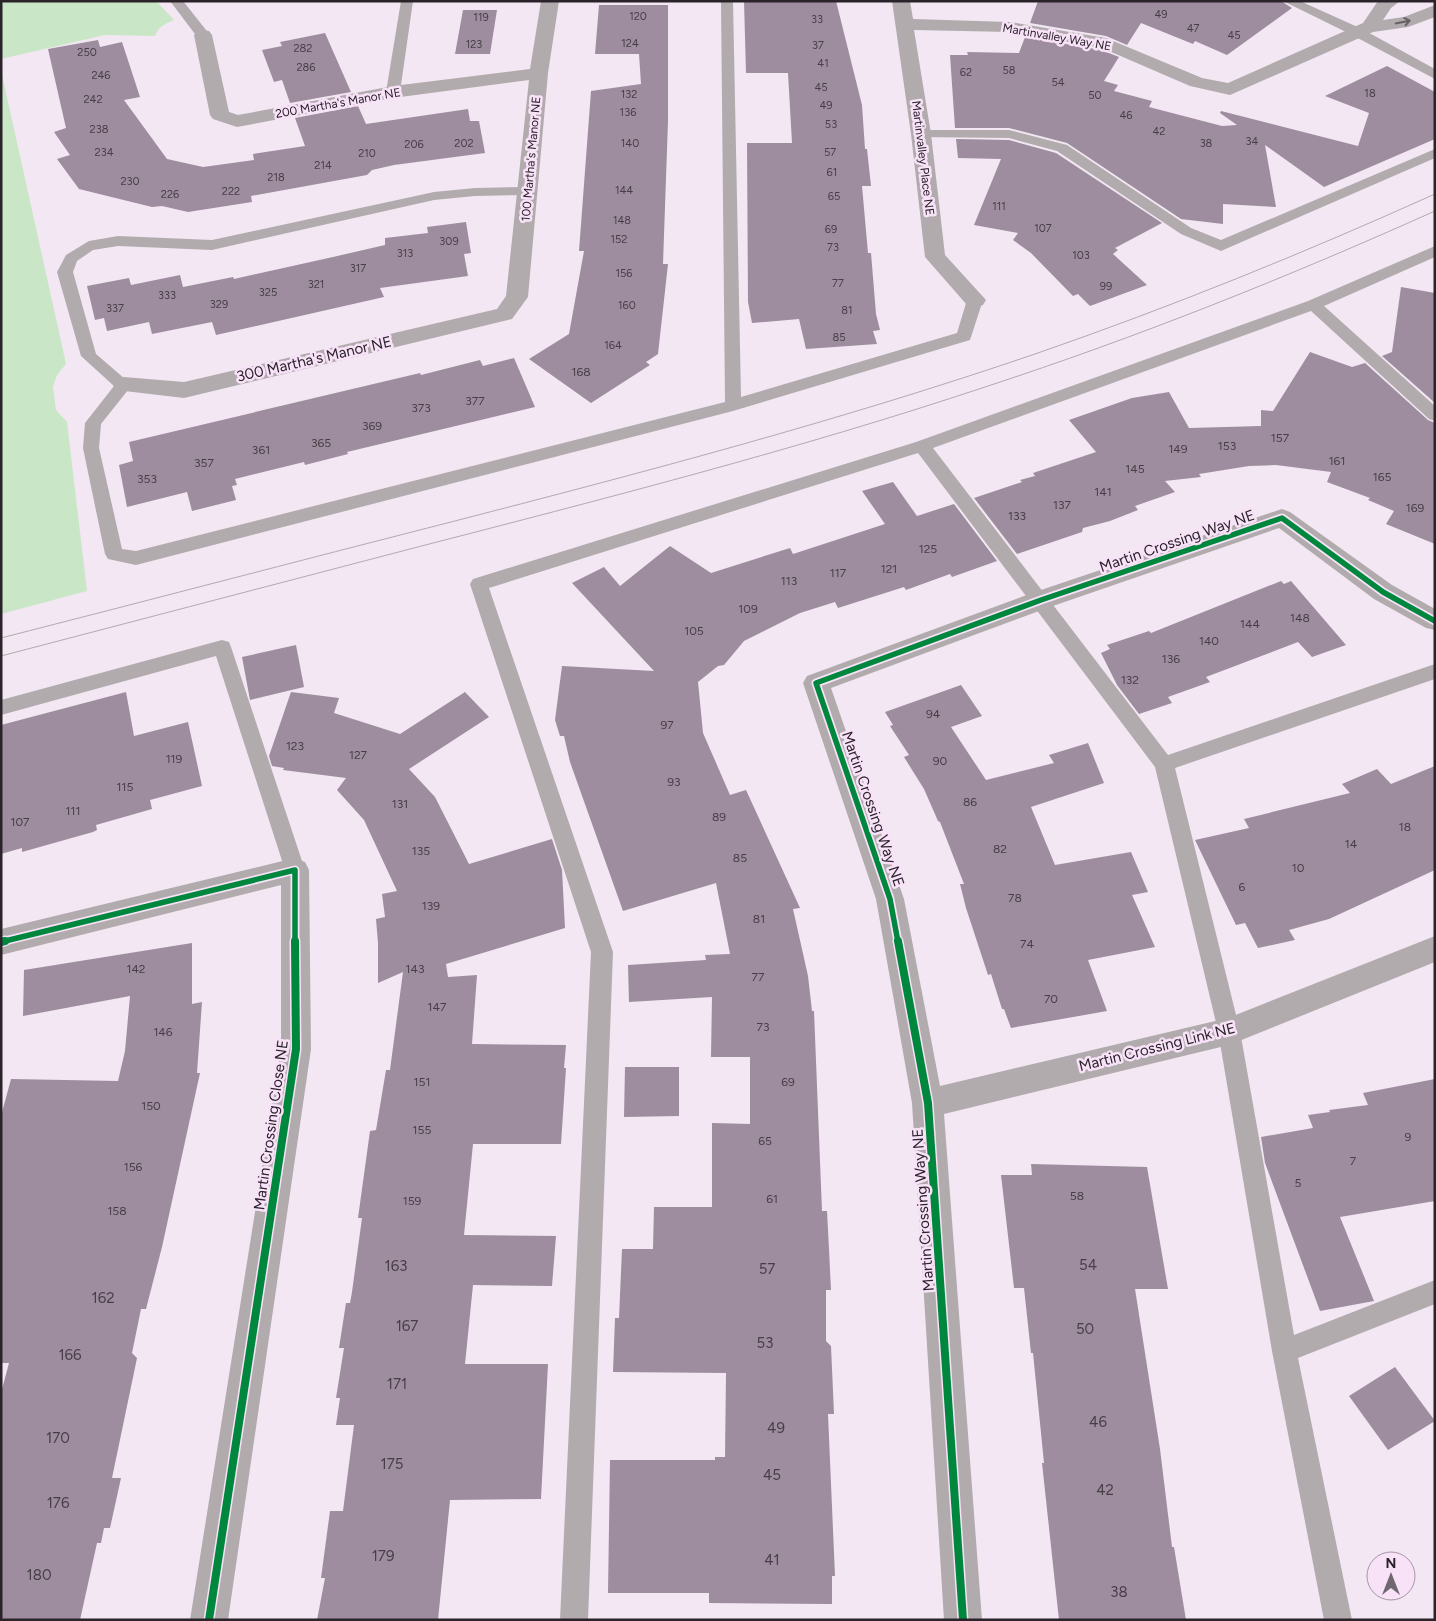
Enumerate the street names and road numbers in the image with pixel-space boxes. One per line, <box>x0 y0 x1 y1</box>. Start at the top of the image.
street label: Martinvalley Way NE <box>1002 21 1112 53</box>
street label: 200 Martha's Manor NE <box>274 85 402 121</box>
street label: 100 Martha's Manor NE <box>519 96 543 222</box>
street label: Martinvalley Place NE <box>909 100 937 216</box>
street label: 300 Martha's Manor NE <box>235 332 393 386</box>
street label: Martin Crossing Way NE <box>1097 506 1257 576</box>
street label: Martin Crossing Way NE <box>838 729 908 889</box>
street label: Martin Crossing Link NE <box>1077 1019 1237 1075</box>
street label: Martin Crossing Close NE <box>250 1039 292 1211</box>
street label: Martin Crossing Way NE <box>908 1128 938 1292</box>

